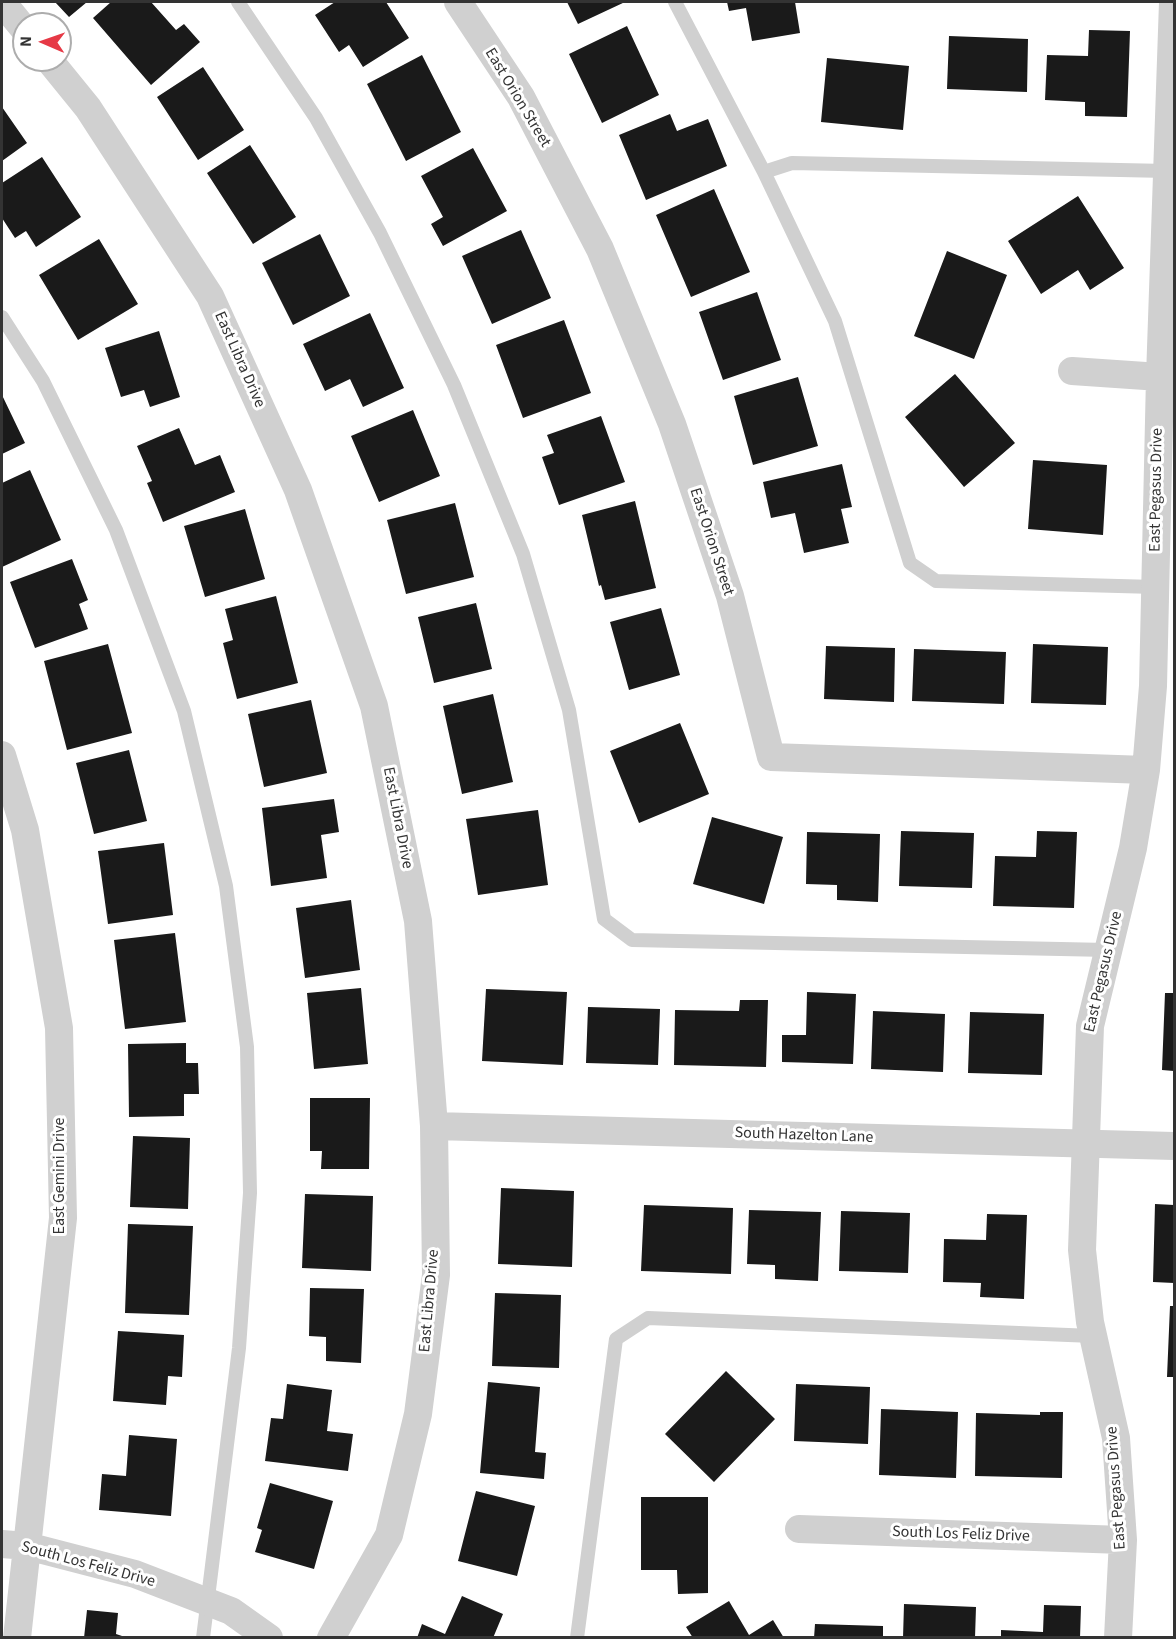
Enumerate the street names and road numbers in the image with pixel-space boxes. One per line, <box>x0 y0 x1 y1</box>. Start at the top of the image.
street label: East Orion Street <box>480 45 554 151</box>
street label: East Libra Drive <box>209 309 269 411</box>
street label: East Pegasus Drive <box>1146 428 1168 552</box>
street label: East Orion Street <box>685 486 737 598</box>
street label: East Libra Drive <box>378 766 416 870</box>
street label: East Pegasus Drive <box>1081 910 1127 1034</box>
street label: East Gemini Drive <box>50 1117 70 1235</box>
street label: South Hazelton Lane <box>734 1124 874 1148</box>
street label: East Libra Drive <box>416 1249 444 1353</box>
street label: East Pegasus Drive <box>1103 1426 1131 1550</box>
street label: South Los Feliz Drive <box>892 1523 1030 1547</box>
street label: South Los Feliz Drive <box>19 1538 157 1592</box>

